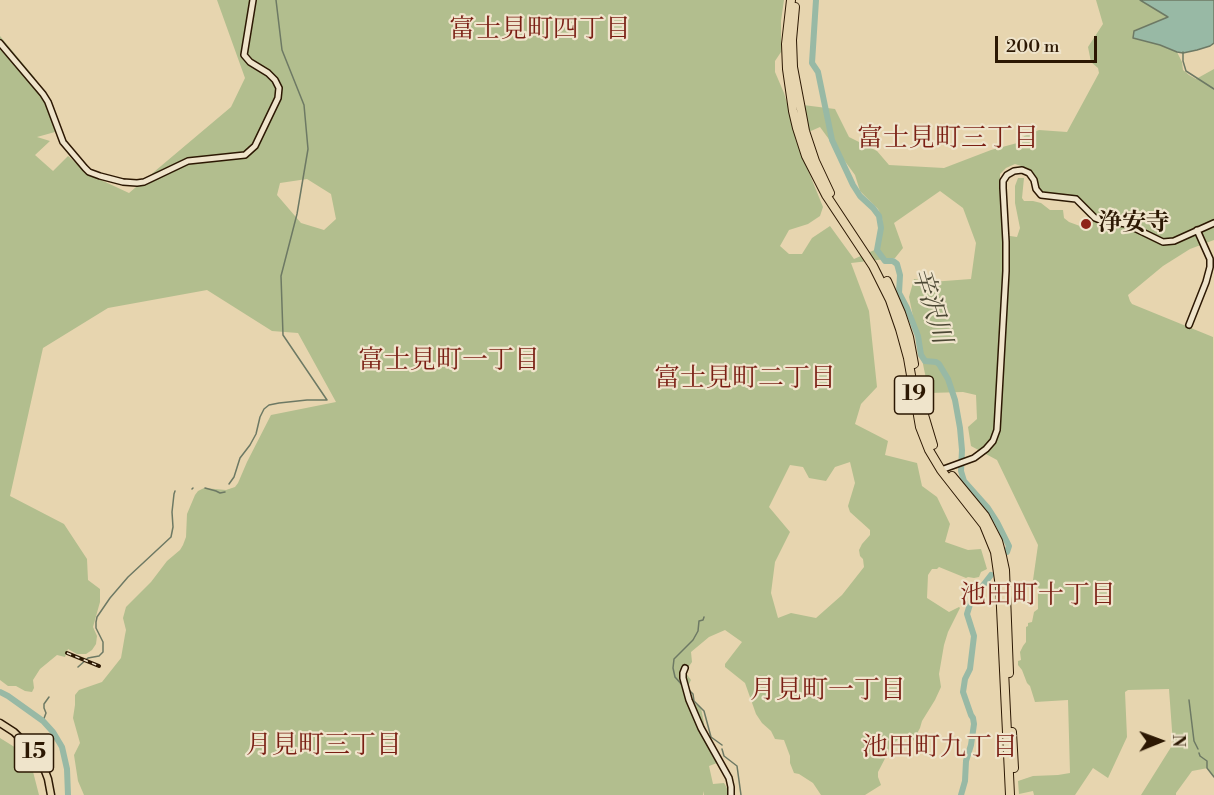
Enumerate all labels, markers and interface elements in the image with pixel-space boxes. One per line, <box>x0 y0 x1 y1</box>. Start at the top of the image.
district label: 富士見町四丁目 <box>449 15 631 47</box>
scale bar <box>998 24 1100 62</box>
text: 200 m <box>1006 35 1060 58</box>
district label: 富士見町三丁目 <box>857 124 1039 156</box>
place label: 浄安寺 <box>1098 210 1170 238</box>
marker: 浄安寺 <box>1079 217 1093 231</box>
water label: 辛沢川 <box>904 264 956 348</box>
district label: 富士見町一丁目 <box>358 346 540 378</box>
district label: 富士見町二丁目 <box>654 364 836 396</box>
road number: 19 <box>894 376 934 414</box>
district label: 池田町十丁目 <box>960 581 1116 613</box>
district label: 月見町一丁目 <box>750 676 906 708</box>
north arrow <box>1130 711 1190 771</box>
district label: 月見町三丁目 <box>246 731 402 763</box>
district label: 池田町九丁目 <box>862 733 1018 765</box>
road number: 15 <box>15 734 54 772</box>
text: N <box>1168 734 1188 747</box>

